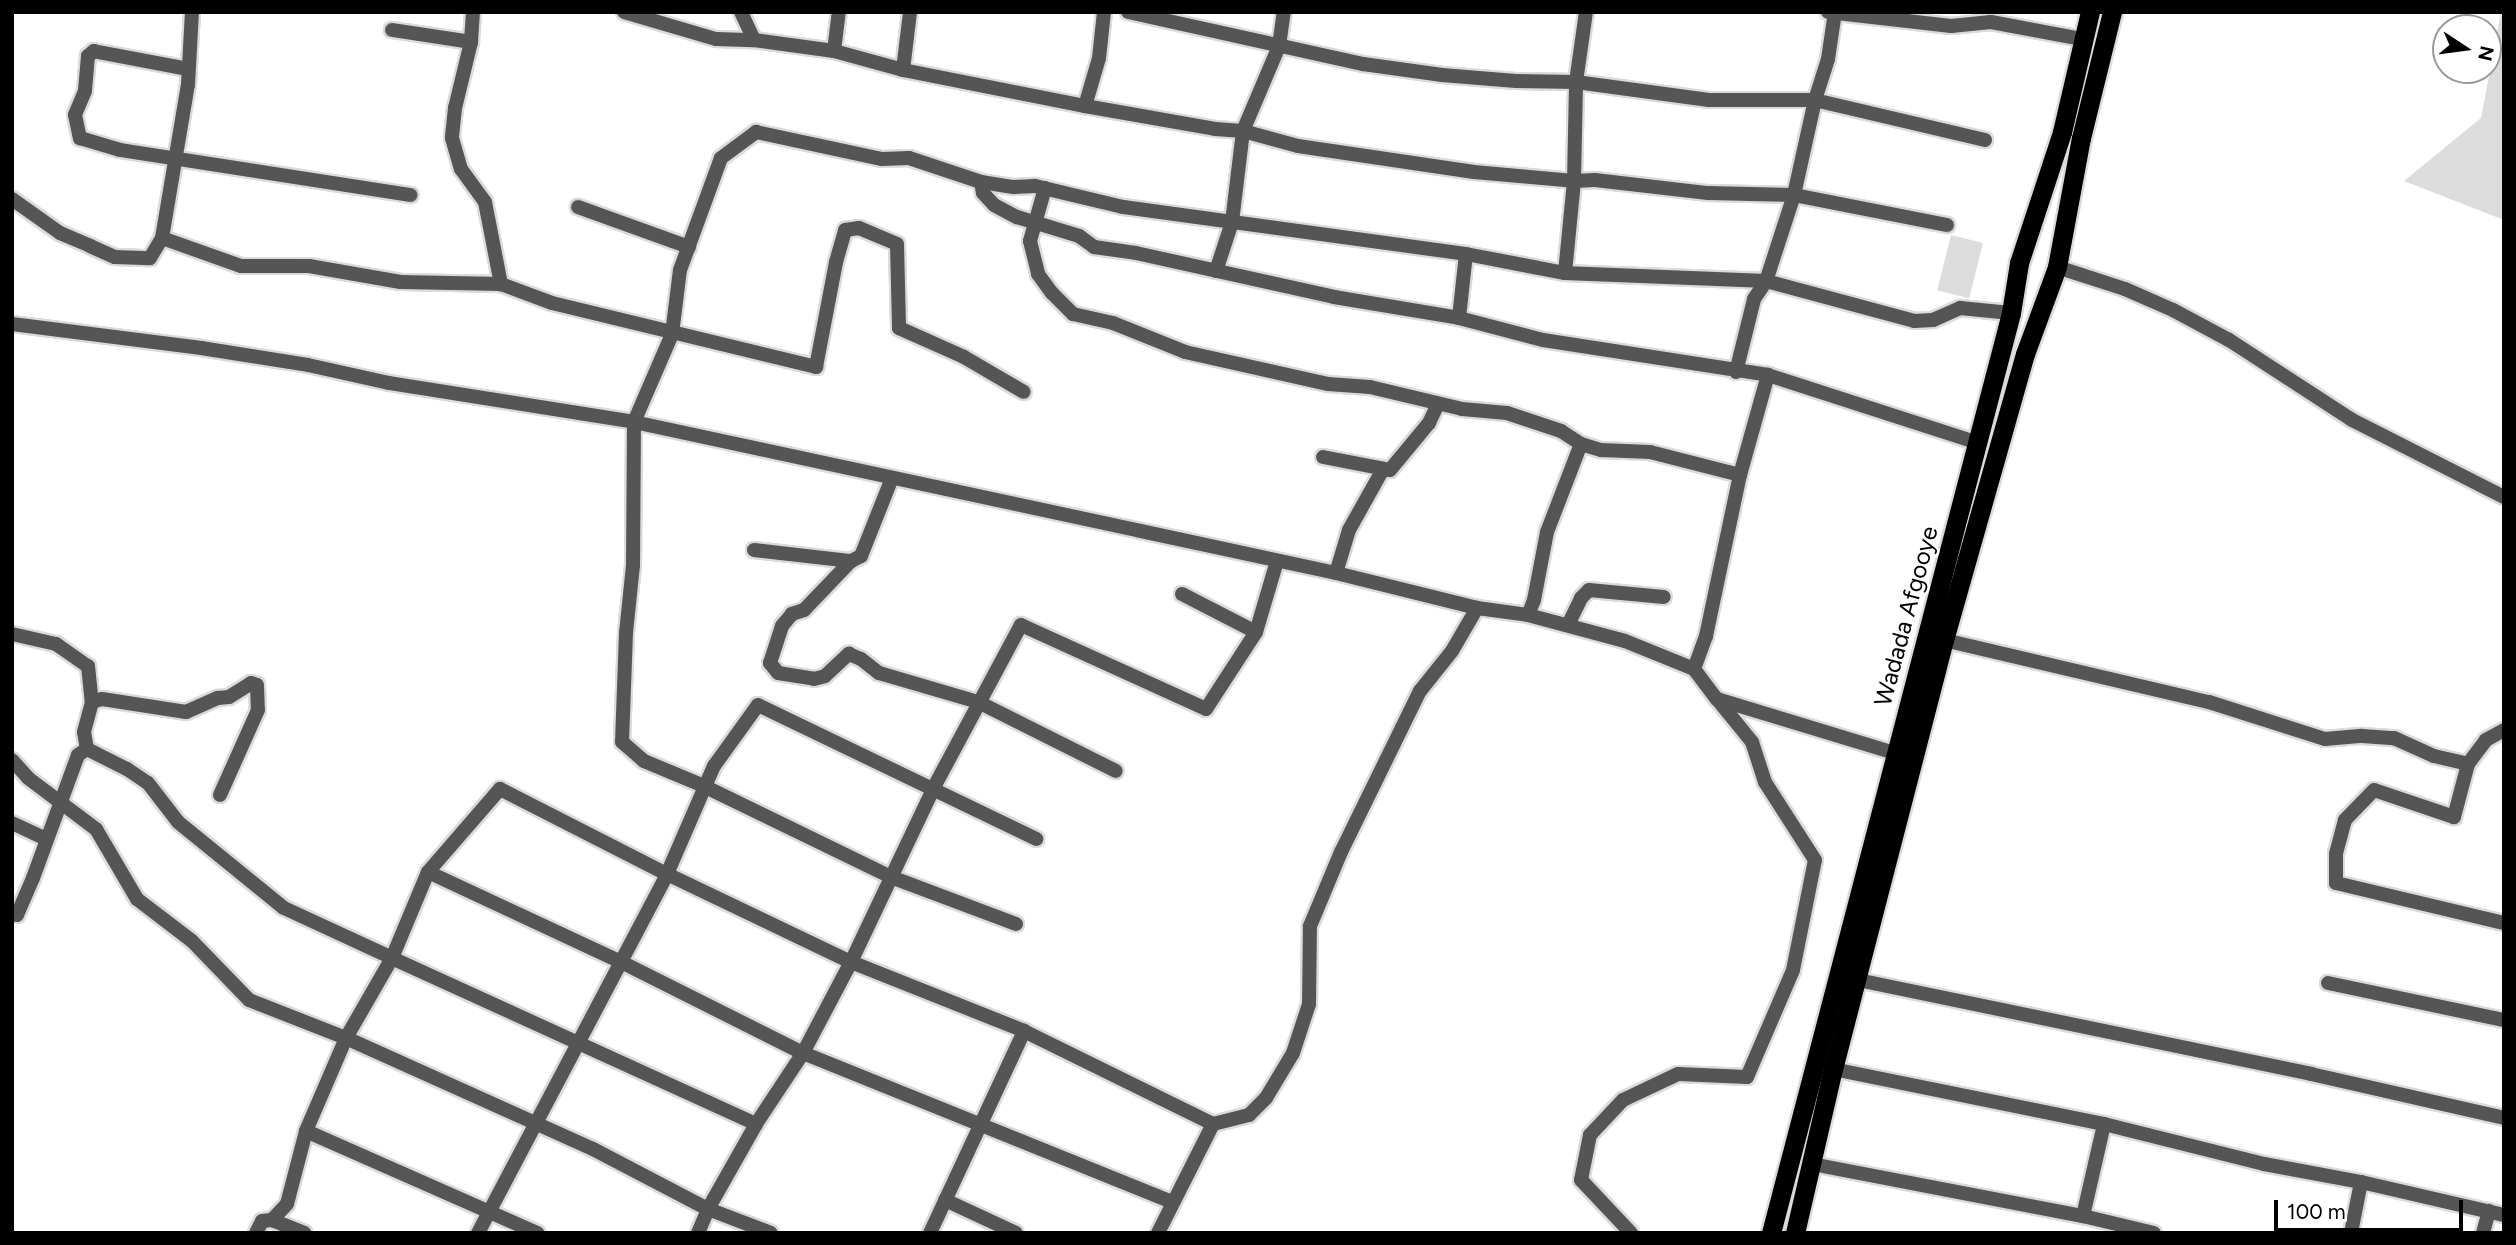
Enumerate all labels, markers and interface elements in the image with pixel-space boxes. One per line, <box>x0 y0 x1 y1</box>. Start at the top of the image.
north arrow <box>2432 14 2502 84</box>
text: N <box>2473 44 2499 63</box>
street label: Wadada Afgooye <box>1868 523 1944 709</box>
scale bar <box>2278 1186 2467 1230</box>
text: 100 m <box>2287 1199 2346 1224</box>

